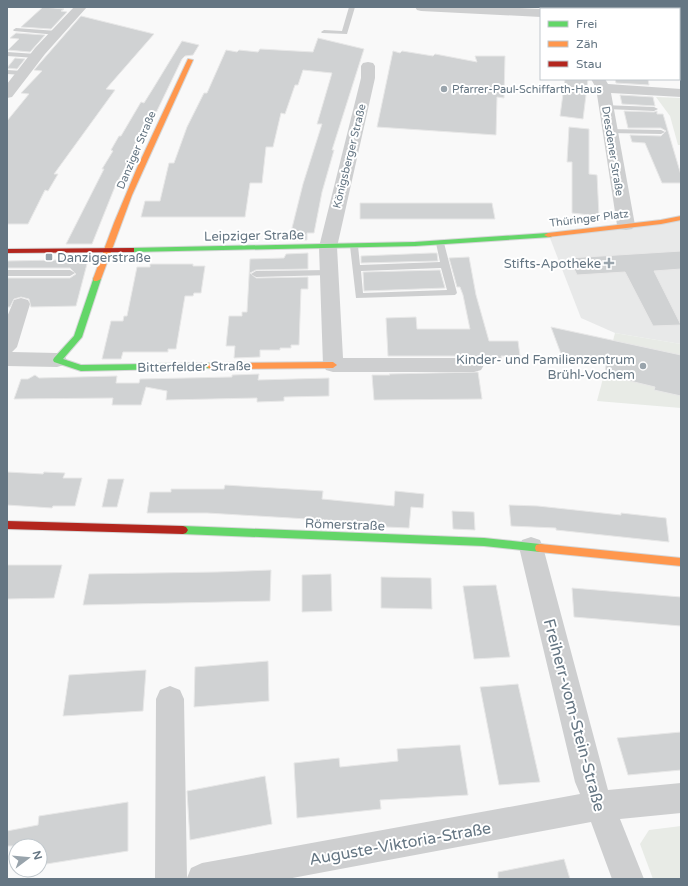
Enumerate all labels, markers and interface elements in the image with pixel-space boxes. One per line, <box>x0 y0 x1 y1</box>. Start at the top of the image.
legend <box>540 8 680 80</box>
text: Frei <box>576 17 597 31</box>
text: Zäh <box>576 37 598 51</box>
text: Stau <box>576 57 602 71</box>
place label: Pfarrer-Paul-Schiffarth-Haus <box>452 83 602 96</box>
marker: Pfarrer-Paul-Schiffarth-Haus <box>439 84 449 94</box>
street label: Königsberger Straße <box>330 103 369 210</box>
street label: Dresdener Straße <box>599 105 626 197</box>
street label: Danziger Straße <box>114 109 159 191</box>
street label: Thüringer Platz <box>549 207 630 230</box>
street label: Leipziger Straße <box>204 227 304 245</box>
place label: Danzigerstraße <box>57 250 151 266</box>
marker: Danzigerstraße <box>44 252 54 262</box>
place label: Stifts-Apotheke <box>504 256 601 272</box>
marker: Stifts-Apotheke <box>604 258 614 268</box>
place label: Kinder- und Familienzentrum Brühl-Vochem <box>456 352 635 383</box>
street label: Bitterfelder Straße <box>137 358 251 376</box>
marker: Kinder- und Familienzentrum Brühl-Vochem <box>638 361 648 371</box>
street label: Römerstraße <box>305 516 385 534</box>
street label: Freiherr-vom-Stein-Straße <box>539 617 609 814</box>
street label: Auguste-Viktoria-Straße <box>308 818 493 870</box>
north arrow <box>8 838 48 878</box>
text: N <box>30 849 45 861</box>

